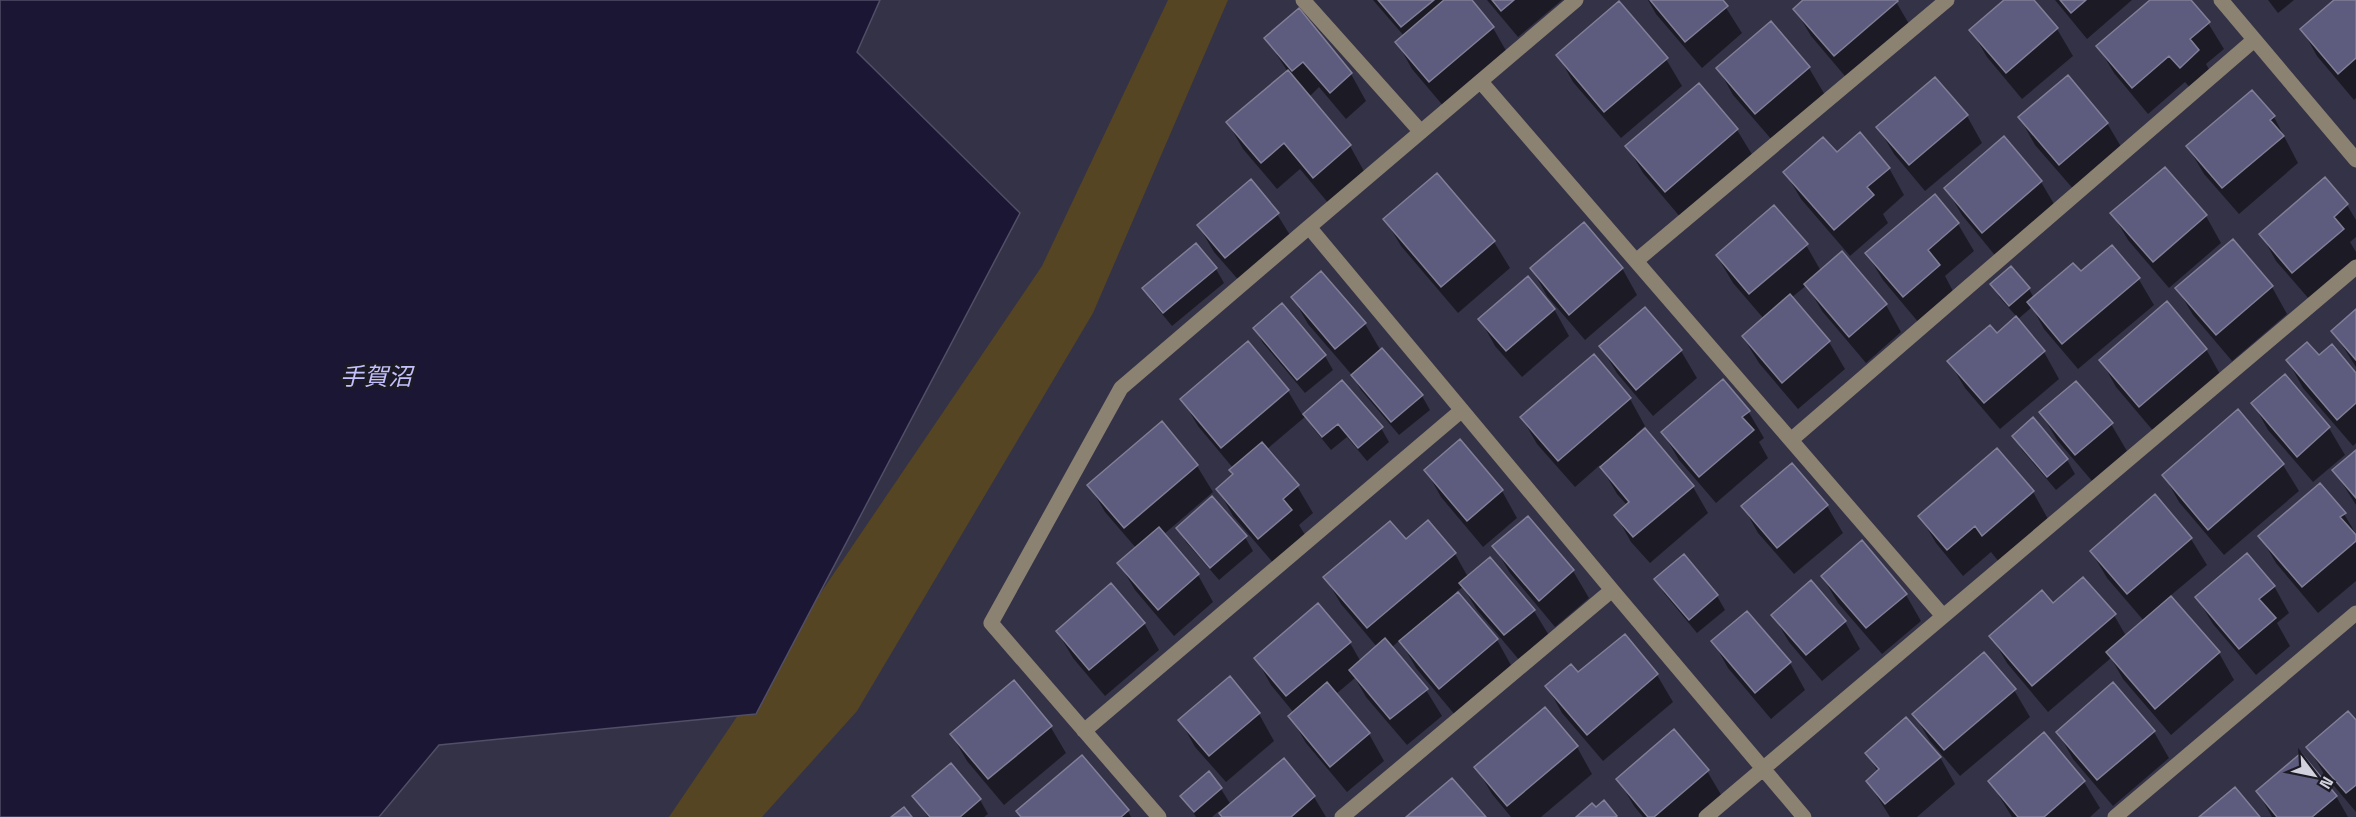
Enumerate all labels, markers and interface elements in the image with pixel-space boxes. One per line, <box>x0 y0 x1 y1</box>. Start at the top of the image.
water label: 手賀沼 <box>340 361 415 392</box>
north arrow <box>2284 745 2344 805</box>
text: N <box>2315 773 2338 793</box>

